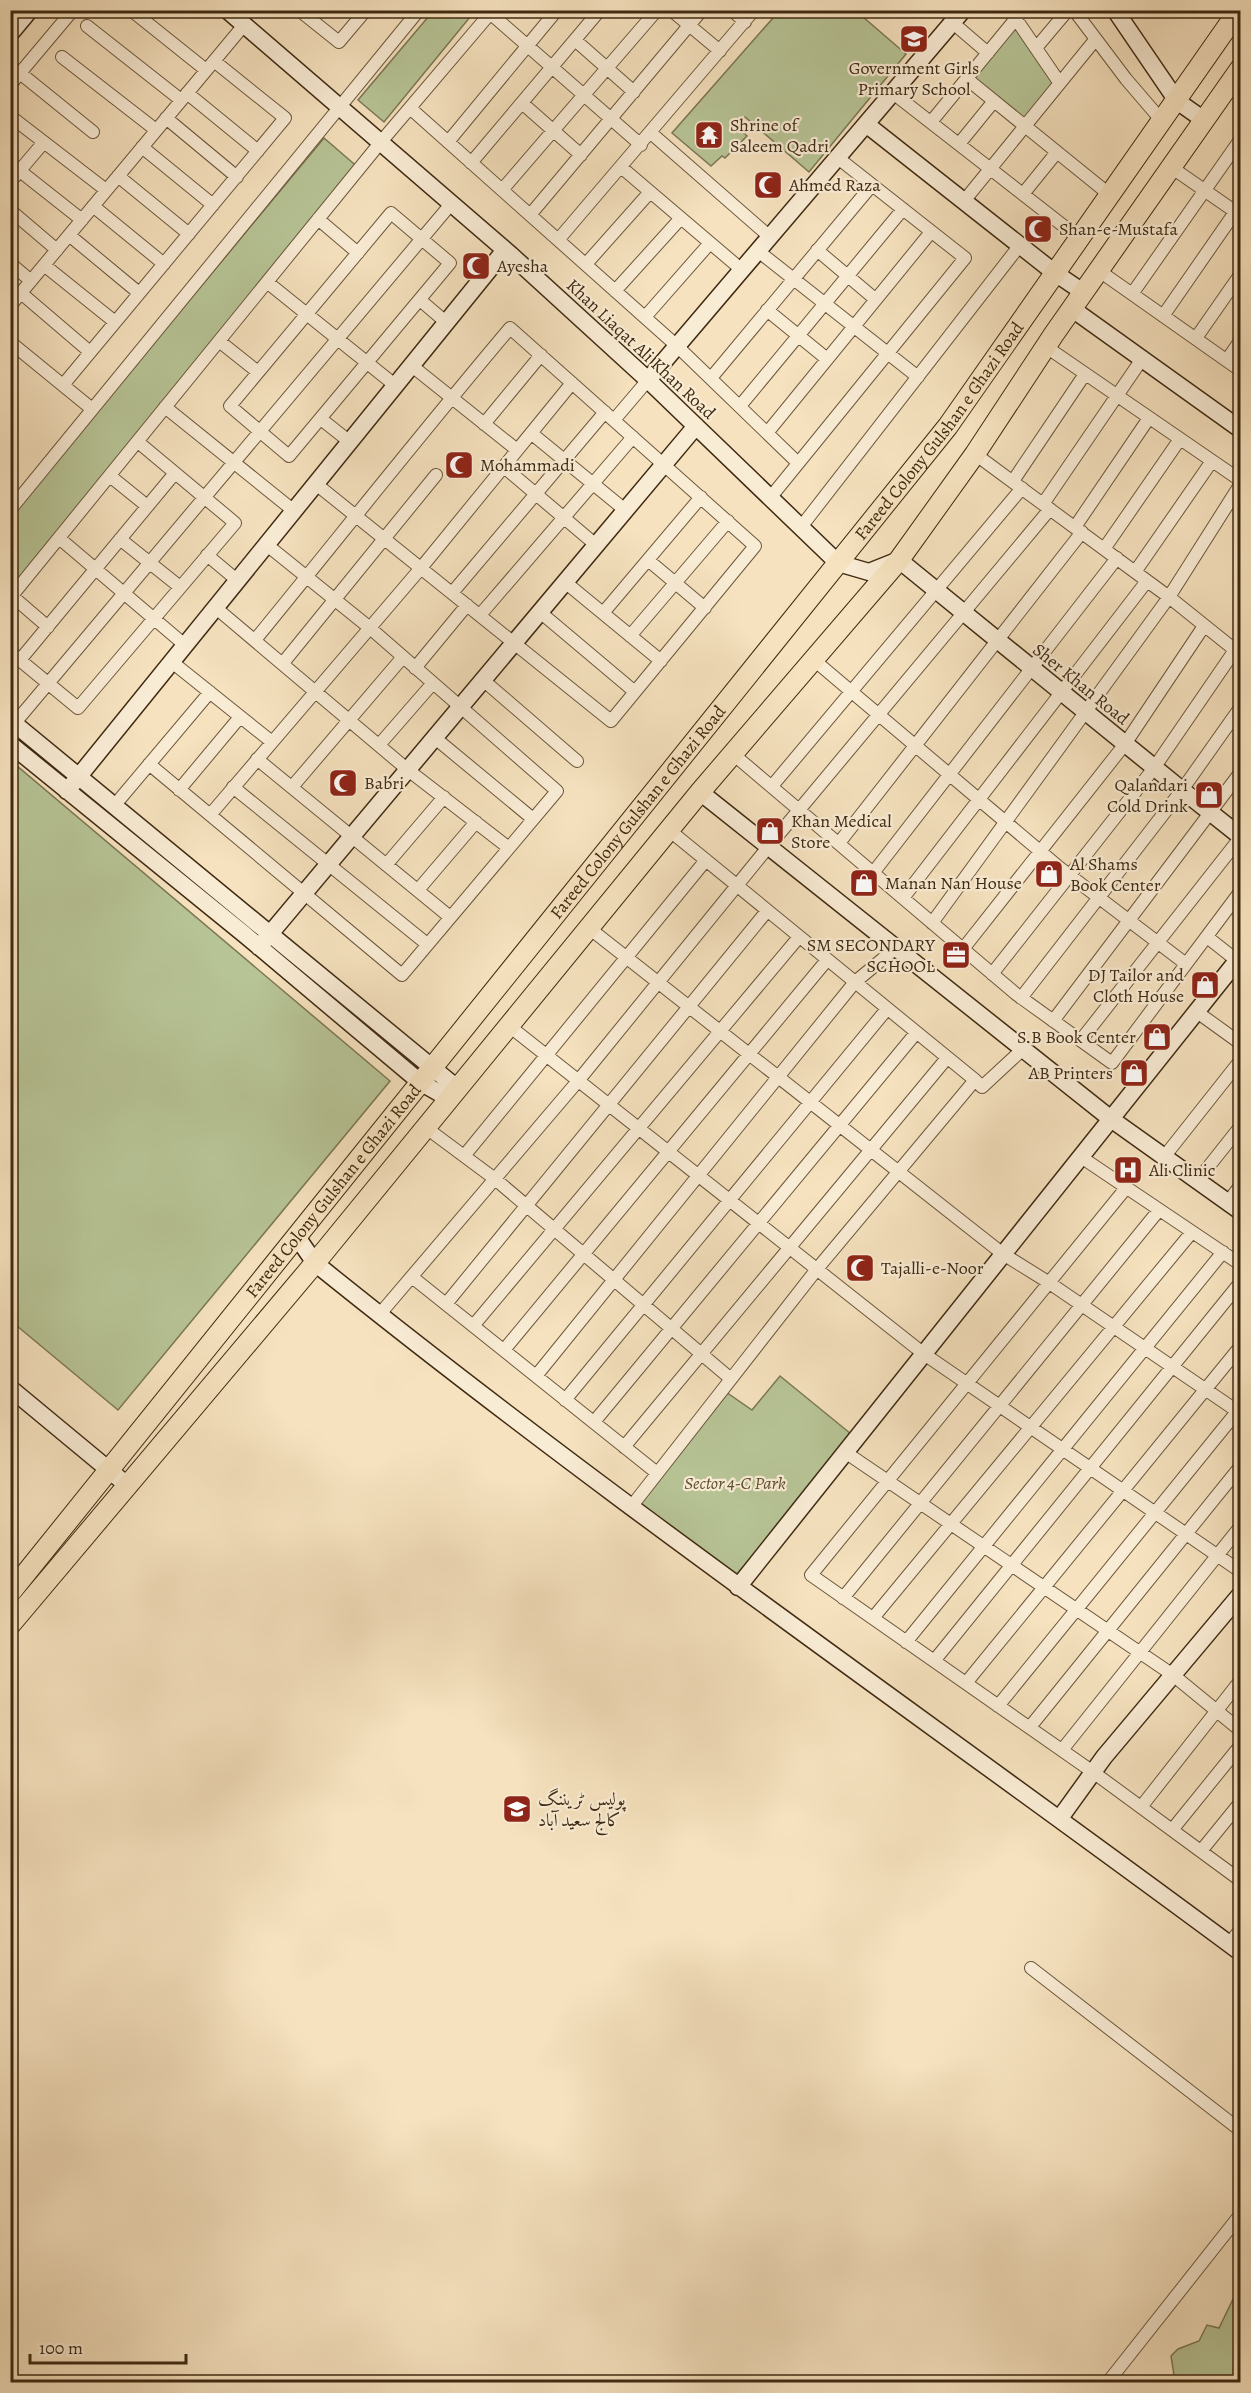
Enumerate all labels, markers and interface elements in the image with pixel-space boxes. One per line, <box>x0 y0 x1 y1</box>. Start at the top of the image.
school or university icon: Government Girls Primary School <box>898 23 930 55</box>
place label: Government Girls Primary School <box>849 56 979 101</box>
place label: Shrine of Saleem Qadri <box>730 113 829 158</box>
temple icon: Shrine of Saleem Qadri <box>693 119 725 151</box>
mosque icon: Ahmed Raza <box>752 169 784 201</box>
place label: Ahmed Raza <box>788 173 881 197</box>
mosque icon: Shan-e-Mustafa <box>1022 213 1054 245</box>
place label: Shan-e-Mustafa <box>1059 217 1178 241</box>
mosque icon: Ayesha <box>460 250 492 282</box>
place label: Ayesha <box>496 254 549 278</box>
street label: Khan Liaqat Ali Khan Road <box>561 273 721 425</box>
street label: Fareed Colony Gulshan e Ghazi Road <box>849 317 1029 545</box>
mosque icon: Mohammadi <box>443 449 475 481</box>
place label: Mohammadi <box>480 453 575 477</box>
street label: Sher Khan Road <box>1028 638 1135 731</box>
street label: Fareed Colony Gulshan e Ghazi Road <box>544 700 731 924</box>
mosque icon: Babri <box>327 767 359 799</box>
place label: Babri <box>364 771 404 795</box>
place label: Qalandari Cold Drink <box>1107 773 1188 818</box>
shop icon: Qalandari Cold Drink <box>1193 779 1225 811</box>
place label: Khan Medical Store <box>791 809 892 854</box>
shop icon: Khan Medical Store <box>754 815 786 847</box>
place label: Al Shams Book Center <box>1069 852 1161 897</box>
shop icon: Al Shams Book Center <box>1033 858 1065 890</box>
shop icon: Manan Nan House <box>848 867 880 899</box>
place label: Manan Nan House <box>885 871 1022 895</box>
place label: SM SECONDARY SCHOOL <box>807 933 936 978</box>
office icon: SM SECONDARY SCHOOL <box>940 939 972 971</box>
place label: DJ Tailor and Cloth House <box>1088 963 1184 1008</box>
shop icon: DJ Tailor and Cloth House <box>1189 969 1221 1001</box>
shop icon: S.B Book Center <box>1141 1021 1173 1053</box>
place label: S.B Book Center <box>1017 1025 1136 1049</box>
shop icon: AB Printers <box>1118 1057 1150 1089</box>
place label: AB Printers <box>1027 1061 1113 1085</box>
street label: Fareed Colony Gulshan e Ghazi Road <box>240 1079 427 1303</box>
hospital icon: Ali Clinic <box>1112 1154 1144 1186</box>
place label: Ali Clinic <box>1148 1158 1216 1182</box>
mosque icon: Tajalli-e-Noor <box>844 1252 876 1284</box>
place label: Tajalli-e-Noor <box>881 1256 984 1280</box>
park label: Sector 4-C Park <box>684 1471 786 1495</box>
place label: پولیس ٹریننگ کالج سعید آباد <box>538 1787 627 1836</box>
school or university icon: پولیس ٹریننگ کالج سعید آباد <box>501 1793 533 1825</box>
scale bar <box>30 2327 186 2365</box>
text: 100 m <box>39 2336 83 2360</box>

